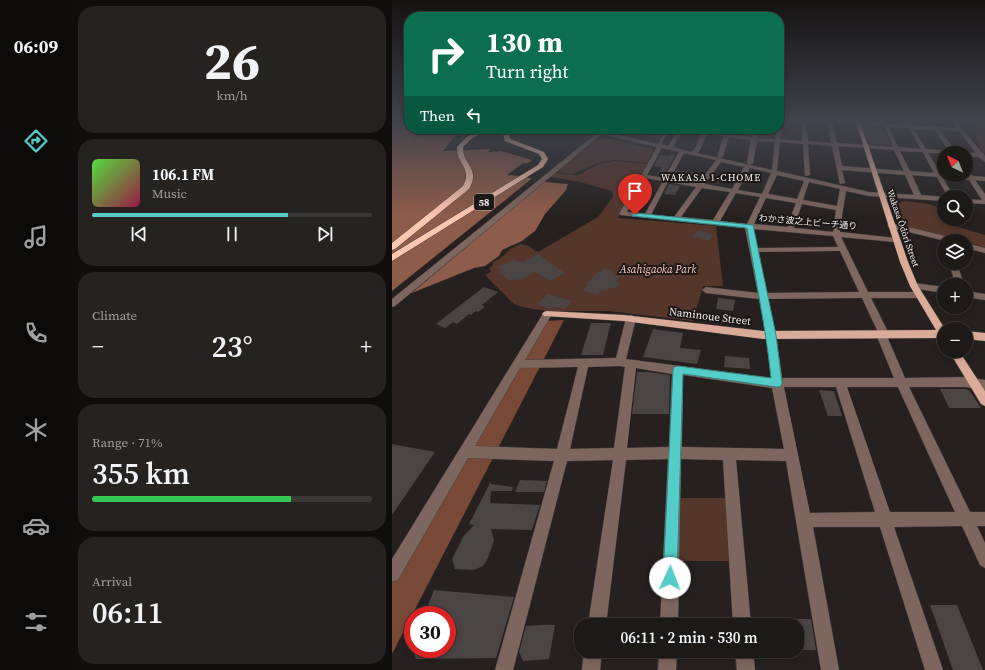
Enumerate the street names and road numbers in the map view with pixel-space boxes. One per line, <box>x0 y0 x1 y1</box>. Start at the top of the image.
street label: Wakasa Ōdōri Street <box>884 188 922 268</box>
road number: 58 <box>474 194 494 210</box>
street label: わかさ波之上ビーチ通り <box>758 212 858 232</box>
street label: Naminoue Street <box>668 304 752 329</box>

